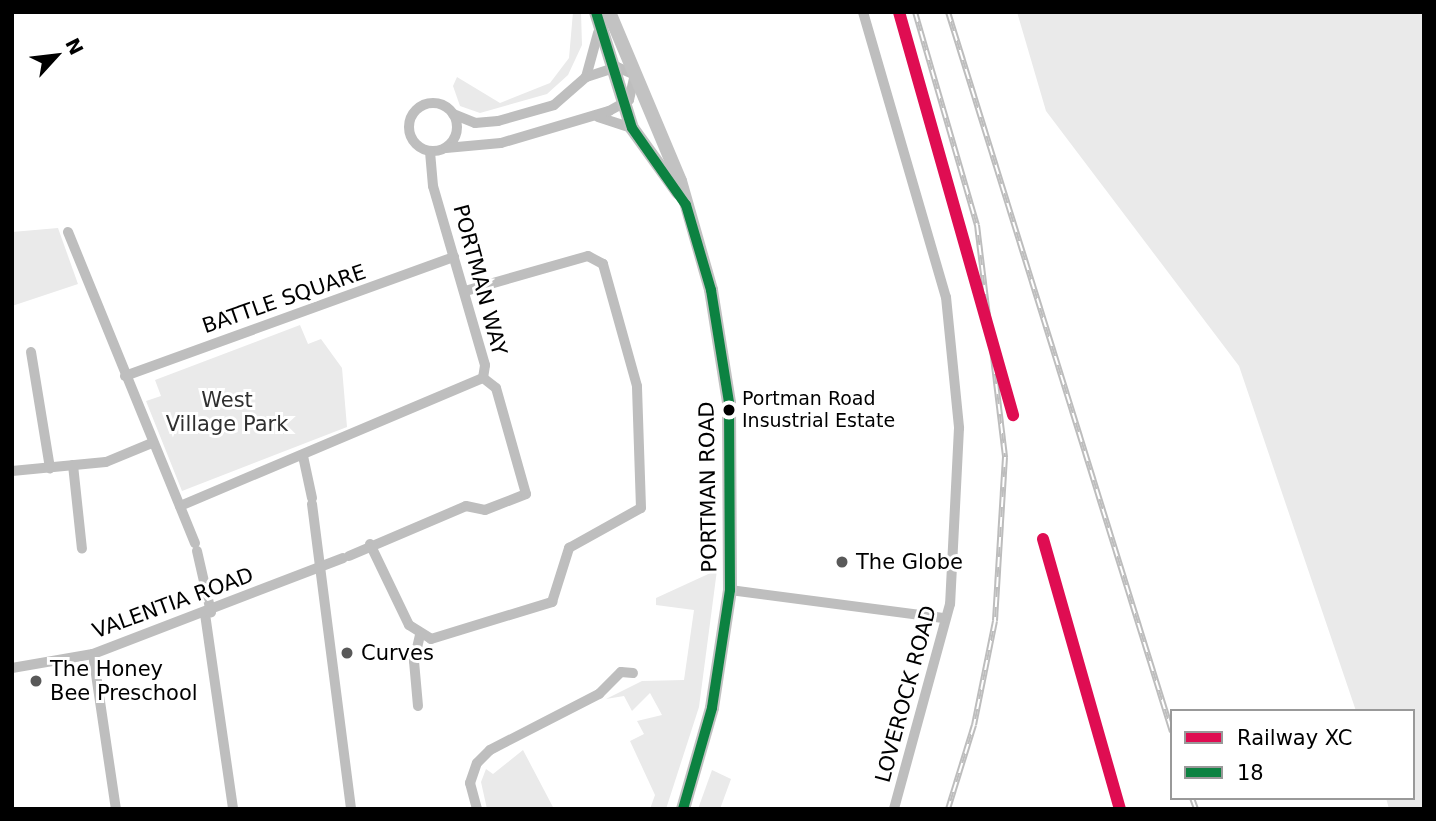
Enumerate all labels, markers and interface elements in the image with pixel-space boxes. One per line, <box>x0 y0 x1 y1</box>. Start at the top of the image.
north arrow <box>21 21 91 91</box>
text: N <box>61 34 88 59</box>
street label: PORTMAN WAY <box>448 202 512 358</box>
street label: BATTLE SQUARE <box>199 259 369 339</box>
park label: West Village Park <box>166 387 288 437</box>
place label: Portman Road Insustrial Estate <box>742 388 895 432</box>
street label: PORTMAN ROAD <box>694 401 722 573</box>
marker: Portman Road Insustrial Estate <box>722 403 736 417</box>
place label: The Globe <box>856 549 963 575</box>
marker: The Globe <box>834 554 850 570</box>
street label: VALENTIA ROAD <box>89 562 257 644</box>
street label: LOVEROCK ROAD <box>870 603 942 785</box>
place label: Curves <box>361 640 434 666</box>
marker: Curves <box>339 645 355 661</box>
place label: The Honey Bee Preschool <box>50 656 198 706</box>
marker: The Honey Bee Preschool <box>28 673 44 689</box>
legend <box>1170 709 1415 800</box>
text: Railway XC <box>1237 726 1352 750</box>
text: 18 <box>1237 761 1264 785</box>

